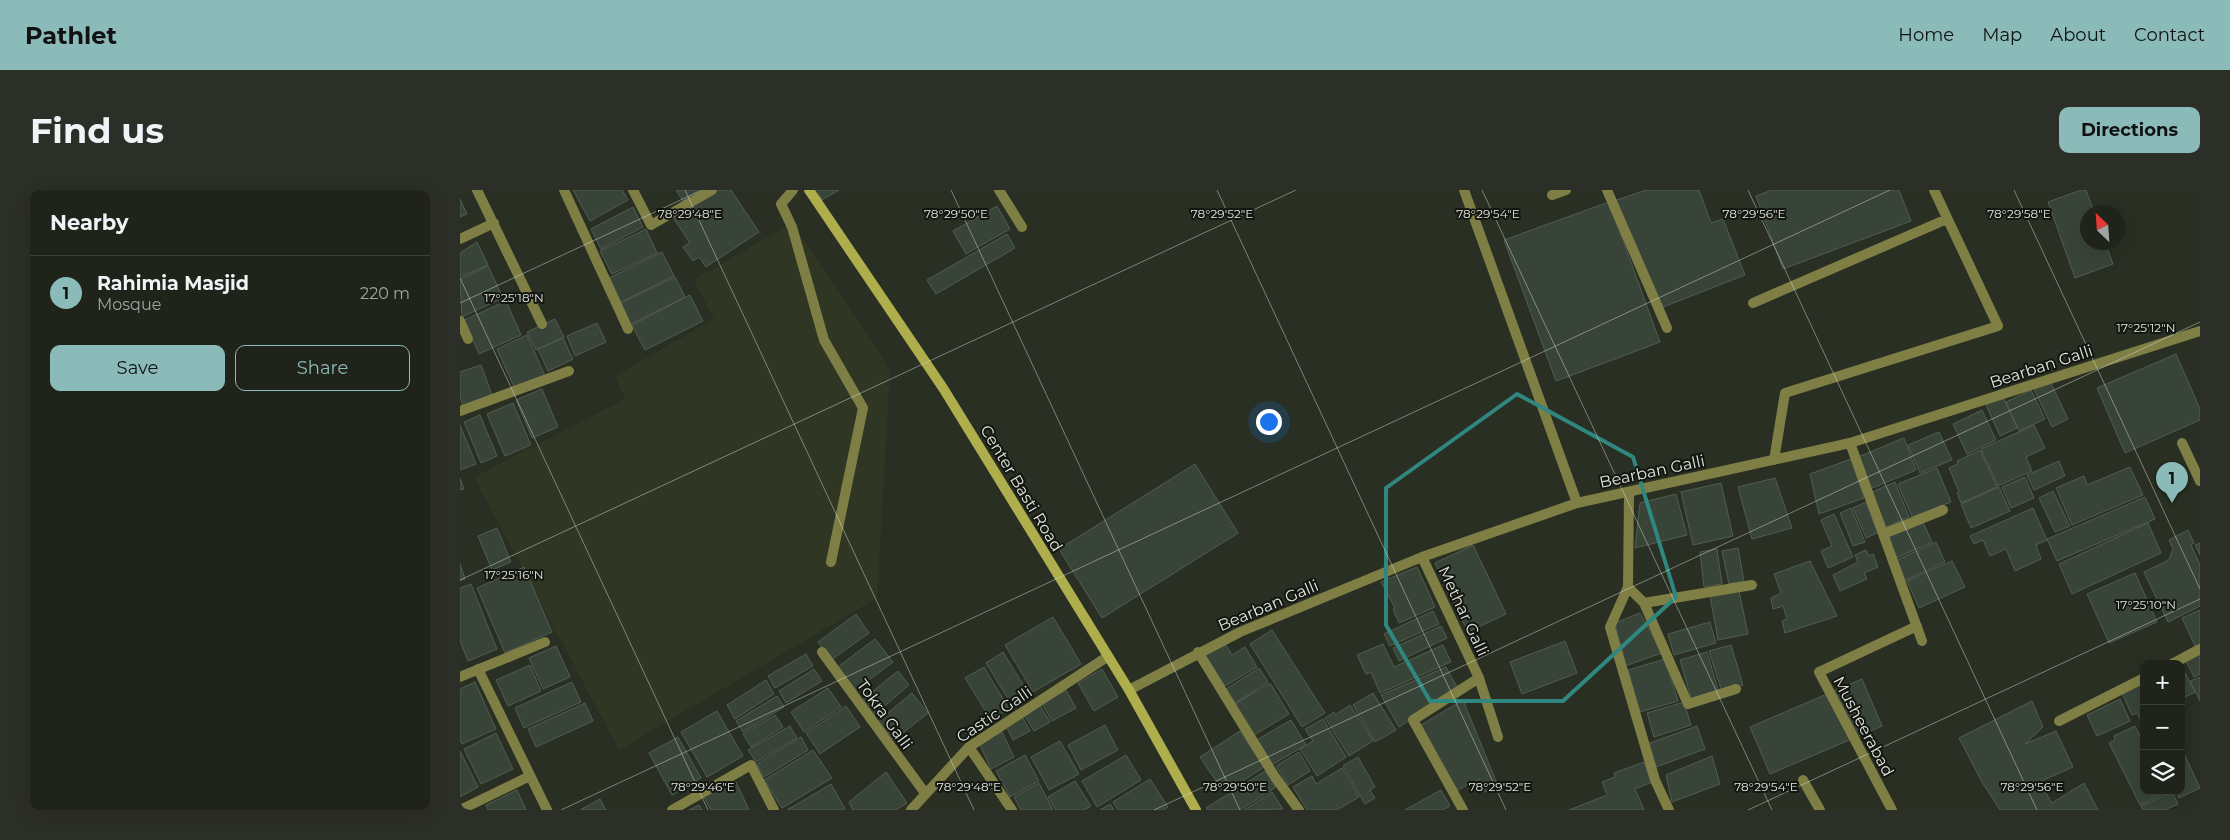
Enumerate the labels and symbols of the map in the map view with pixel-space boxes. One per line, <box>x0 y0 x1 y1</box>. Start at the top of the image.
north arrow <box>2080 205 2125 250</box>
text: 78°29'48"E <box>658 206 722 221</box>
text: 78°29'50"E <box>924 206 988 221</box>
text: 78°29'52"E <box>1191 206 1253 221</box>
text: 78°29'54"E <box>1456 206 1520 221</box>
text: 78°29'56"E <box>1722 206 1786 221</box>
text: 78°29'58"E <box>1987 206 2051 221</box>
text: 17°25'18"N <box>484 290 544 305</box>
text: 17°25'12"N <box>2117 320 2175 335</box>
street label: Bearban Galli <box>1987 341 2095 392</box>
your location <box>1256 409 1282 435</box>
street label: Center Basti Road <box>976 422 1067 555</box>
street label: Bearban Galli <box>1598 451 1707 492</box>
pin: 1 <box>2156 462 2188 503</box>
street label: Methar Galli <box>1434 563 1493 659</box>
text: 17°25'16"N <box>484 567 544 582</box>
street label: Bearban Galli <box>1215 576 1321 635</box>
text: 17°25'10"N <box>2116 597 2176 612</box>
street label: Musheerabad <box>1829 673 1898 779</box>
street label: Tokra Galli <box>853 676 916 753</box>
street label: Castic Galli <box>953 682 1036 747</box>
text: 78°29'46"E <box>671 779 735 794</box>
text: 78°29'48"E <box>937 779 1001 794</box>
text: 78°29'50"E <box>1203 779 1267 794</box>
text: 78°29'52"E <box>1469 779 1531 794</box>
text: 78°29'54"E <box>1734 779 1798 794</box>
text: 78°29'56"E <box>2000 779 2064 794</box>

